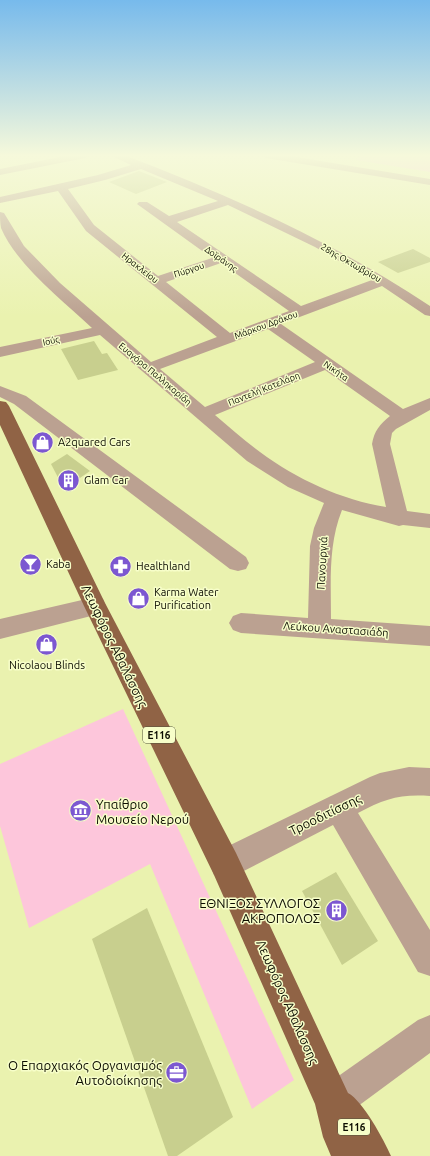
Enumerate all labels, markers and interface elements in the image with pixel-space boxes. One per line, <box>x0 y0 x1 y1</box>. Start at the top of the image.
street label: 28ης Οκτωβρίου <box>319 242 383 284</box>
street label: Δοϊράνης <box>203 244 239 274</box>
street label: Ηρακλείου <box>120 251 160 285</box>
street label: Πύργου <box>173 260 205 280</box>
street label: Μάρκου Δράκου <box>233 309 299 341</box>
street label: Ιούς <box>42 334 60 348</box>
street label: Ευαγόρα Παλληκαρίδη <box>117 341 193 407</box>
street label: Νικήτα <box>322 359 351 383</box>
street label: Παντελή Κατελάρη <box>227 370 301 408</box>
shop icon: A2quared Cars <box>30 429 56 455</box>
place label: A2quared Cars <box>58 436 130 448</box>
building icon: Glam Car <box>55 467 81 493</box>
place label: Glam Car <box>84 474 129 486</box>
street label: Πανουργιά <box>315 536 329 590</box>
bar icon: Kaba <box>17 551 43 577</box>
pharmacy icon: Healthland <box>107 553 133 579</box>
place label: Kaba <box>46 558 70 570</box>
place label: Healthland <box>136 560 190 572</box>
street label: Λεωφόρος Αθαλάσσης <box>78 582 151 710</box>
shop icon: Karma Water Purification <box>126 585 152 611</box>
place label: Karma Water Purification <box>154 586 219 611</box>
street label: Λεύκου Αναστασιάδη <box>283 619 389 639</box>
shop icon: Nicolaou Blinds <box>34 632 60 658</box>
place label: Nicolaou Blinds <box>9 659 85 671</box>
road number: E116 <box>143 727 175 743</box>
street label: Τροοδιτίσσης <box>287 790 364 838</box>
place label: Υπαίθριο Μουσείο Νερού <box>96 797 189 826</box>
museum icon: Υπαίθριο Μουσείο Νερού <box>67 798 93 824</box>
place label: ΕΘΝΙΞΟΣ ΣΥΛΛΟΓΟΣ ΑΚΡΟΠΟΛΟΣ <box>199 896 320 925</box>
building icon: ΕΘΝΙΞΟΣ ΣΥΛΛΟΓΟΣ ΑΚΡΟΠΟΛΟΣ <box>323 897 349 923</box>
street label: Λεωφόρος Αθαλάσσης <box>253 938 322 1067</box>
place label: Ο Επαρχιακός Οργανισμός Αυτοδιοίκησης <box>8 1058 162 1088</box>
office icon: Ο Επαρχιακός Οργανισμός Αυτοδιοίκησης <box>164 1059 190 1085</box>
road number: E116 <box>338 1119 370 1135</box>

